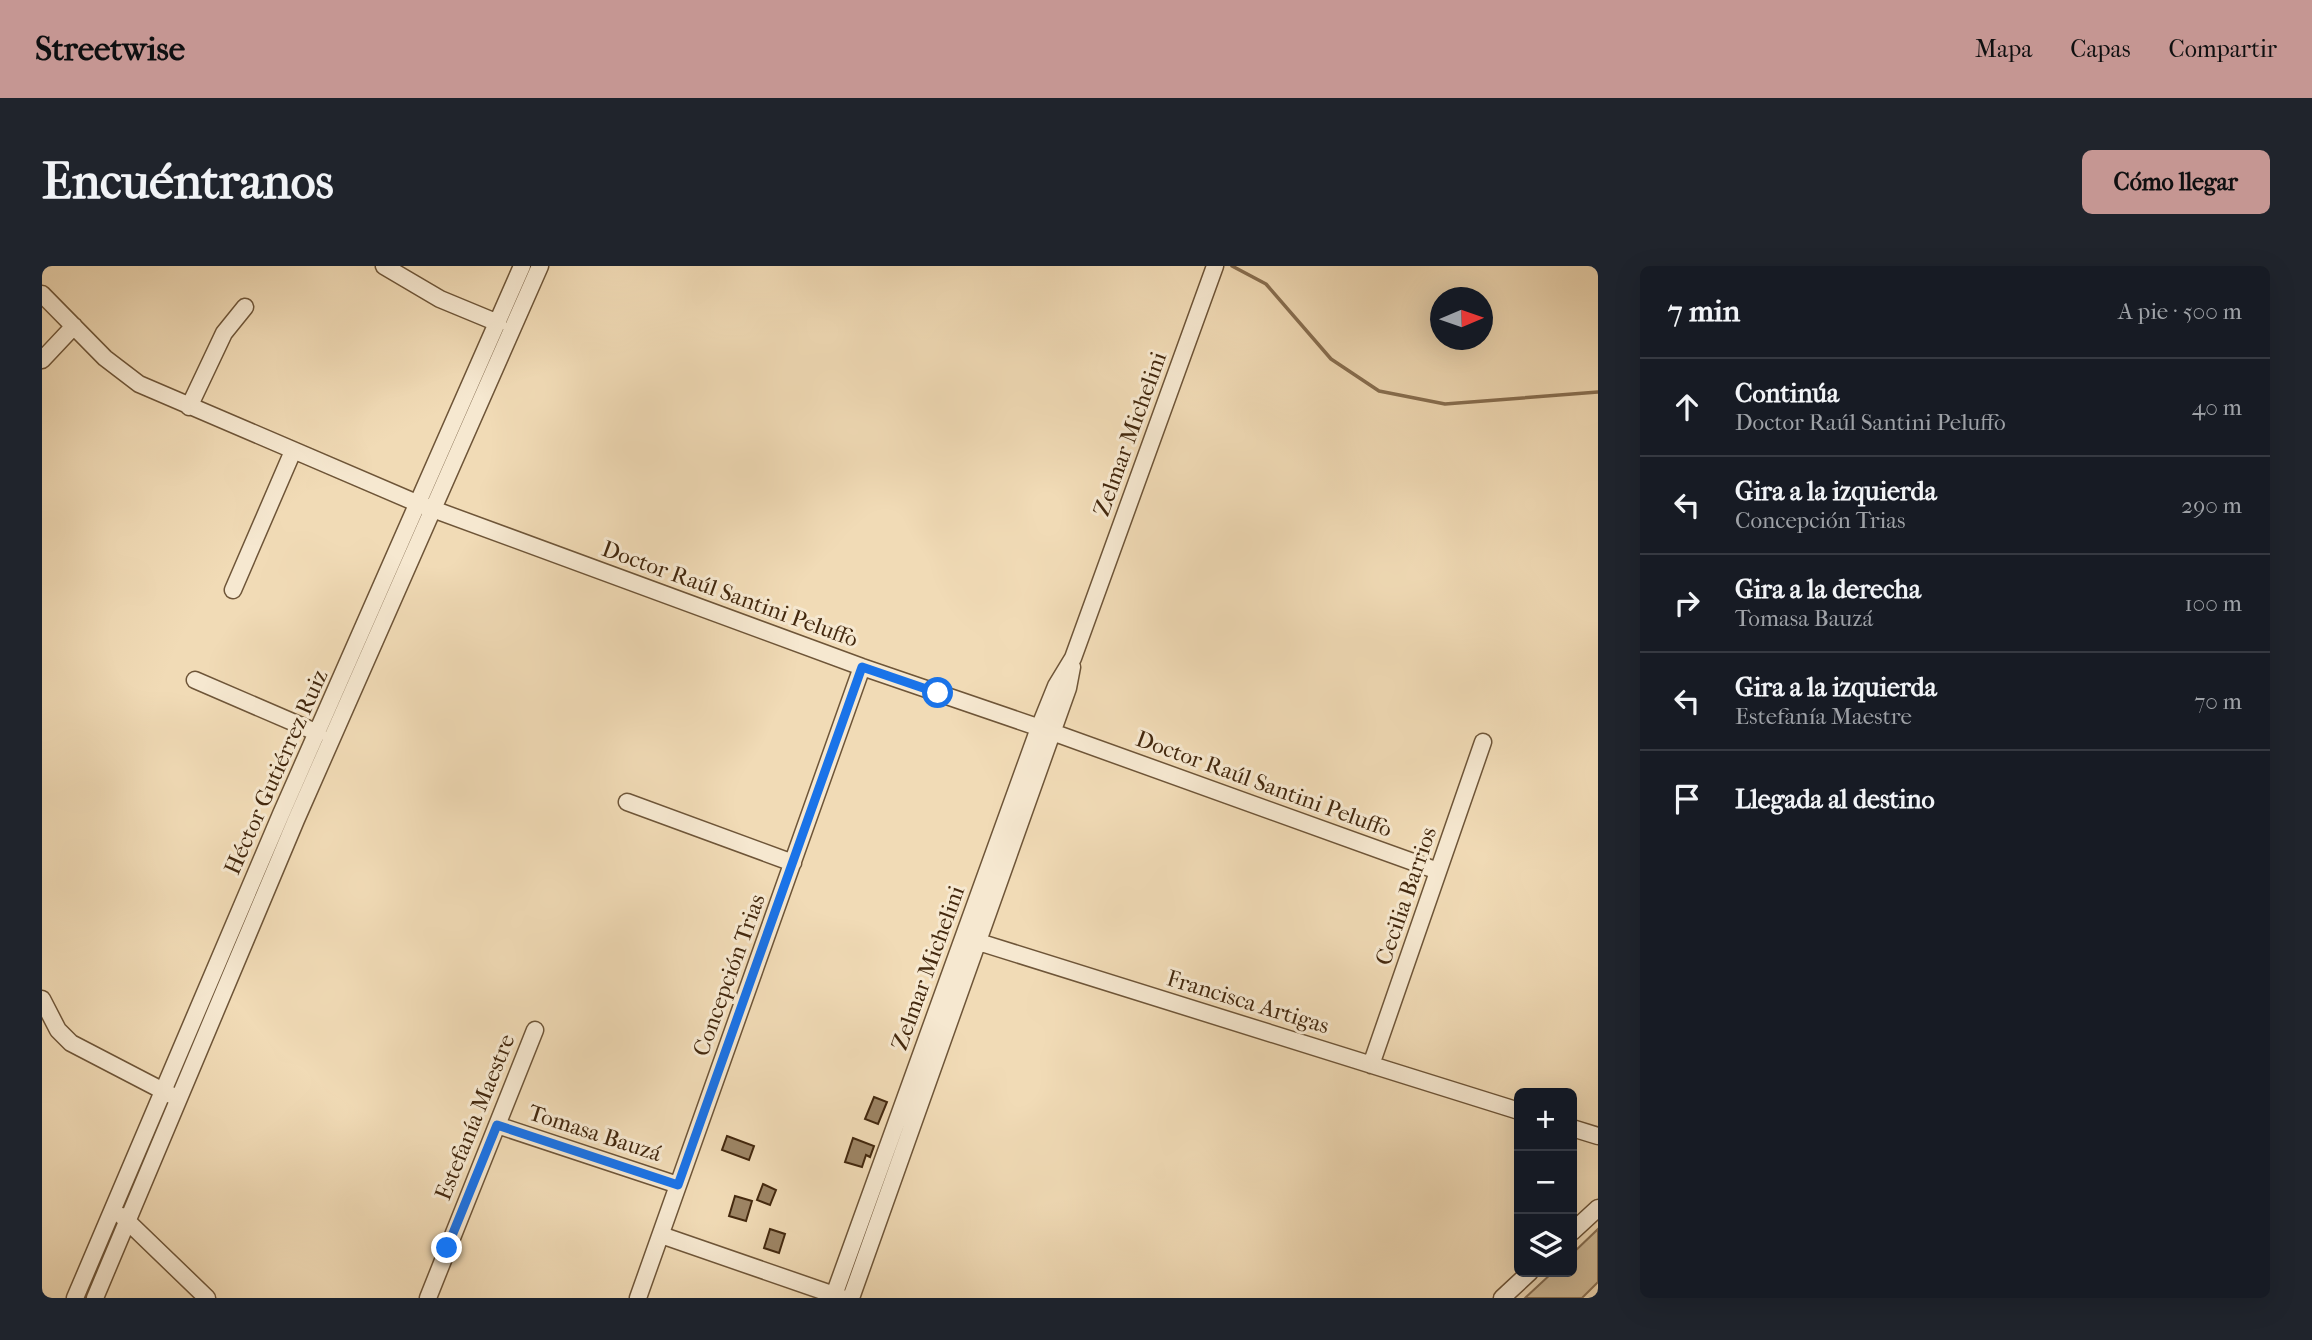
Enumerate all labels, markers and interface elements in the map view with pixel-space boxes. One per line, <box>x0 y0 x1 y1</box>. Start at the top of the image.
text: Streetwise <box>35 30 185 69</box>
text: Mapa <box>1975 35 2032 63</box>
text: Capas <box>2070 35 2131 63</box>
text: Compartir <box>2169 35 2277 63</box>
button: Cómo llegar <box>2082 150 2270 214</box>
text: Encuéntranos <box>42 153 334 211</box>
north arrow <box>1430 287 1493 350</box>
text: 7 min <box>1668 294 1740 329</box>
text: A pie · 500 m <box>2118 298 2242 325</box>
street label: Zelmar Michelini <box>1088 348 1172 520</box>
text: Continúa <box>1735 378 1839 409</box>
icon: ahead <box>1668 388 1706 426</box>
text: 40 m <box>2192 394 2242 421</box>
text: Doctor Raúl Santini Peluffo <box>1735 409 2006 436</box>
text: Gira a la izquierda <box>1735 476 1937 507</box>
icon: left <box>1668 486 1706 524</box>
text: 290 m <box>2181 492 2242 519</box>
text: Concepción Trias <box>1735 507 1905 534</box>
street label: Doctor Raúl Santini Peluffo <box>598 535 862 653</box>
text: Gira a la derecha <box>1735 574 1921 605</box>
icon: right <box>1668 584 1706 622</box>
text: 100 m <box>2184 590 2242 617</box>
text: Tomasa Bauzá <box>1735 605 1873 632</box>
street label: Héctor Gutiérrez Ruiz <box>219 665 333 879</box>
text: Gira a la izquierda <box>1735 672 1937 703</box>
route start <box>922 677 953 708</box>
icon: left <box>1668 682 1706 720</box>
text: 70 m <box>2194 688 2242 715</box>
text: Estefanía Maestre <box>1735 703 1912 730</box>
street label: Doctor Raúl Santini Peluffo <box>1132 725 1396 843</box>
icon: arrive <box>1668 780 1706 818</box>
text: Llegada al destino <box>1735 784 1935 815</box>
street label: Cecilia Barrios <box>1370 823 1442 969</box>
street label: Zelmar Michelini <box>886 882 970 1054</box>
street label: Concepción Trias <box>687 890 771 1060</box>
street label: Francisca Artigas <box>1164 964 1332 1040</box>
street label: Estefanía Maestre <box>429 1030 521 1204</box>
map controls <box>1514 1088 1577 1277</box>
button: + <box>1514 1088 1577 1151</box>
street label: Tomasa Bauzá <box>525 1099 665 1167</box>
button: − <box>1514 1151 1577 1214</box>
button: layers <box>1514 1214 1577 1277</box>
route end <box>431 1232 462 1263</box>

